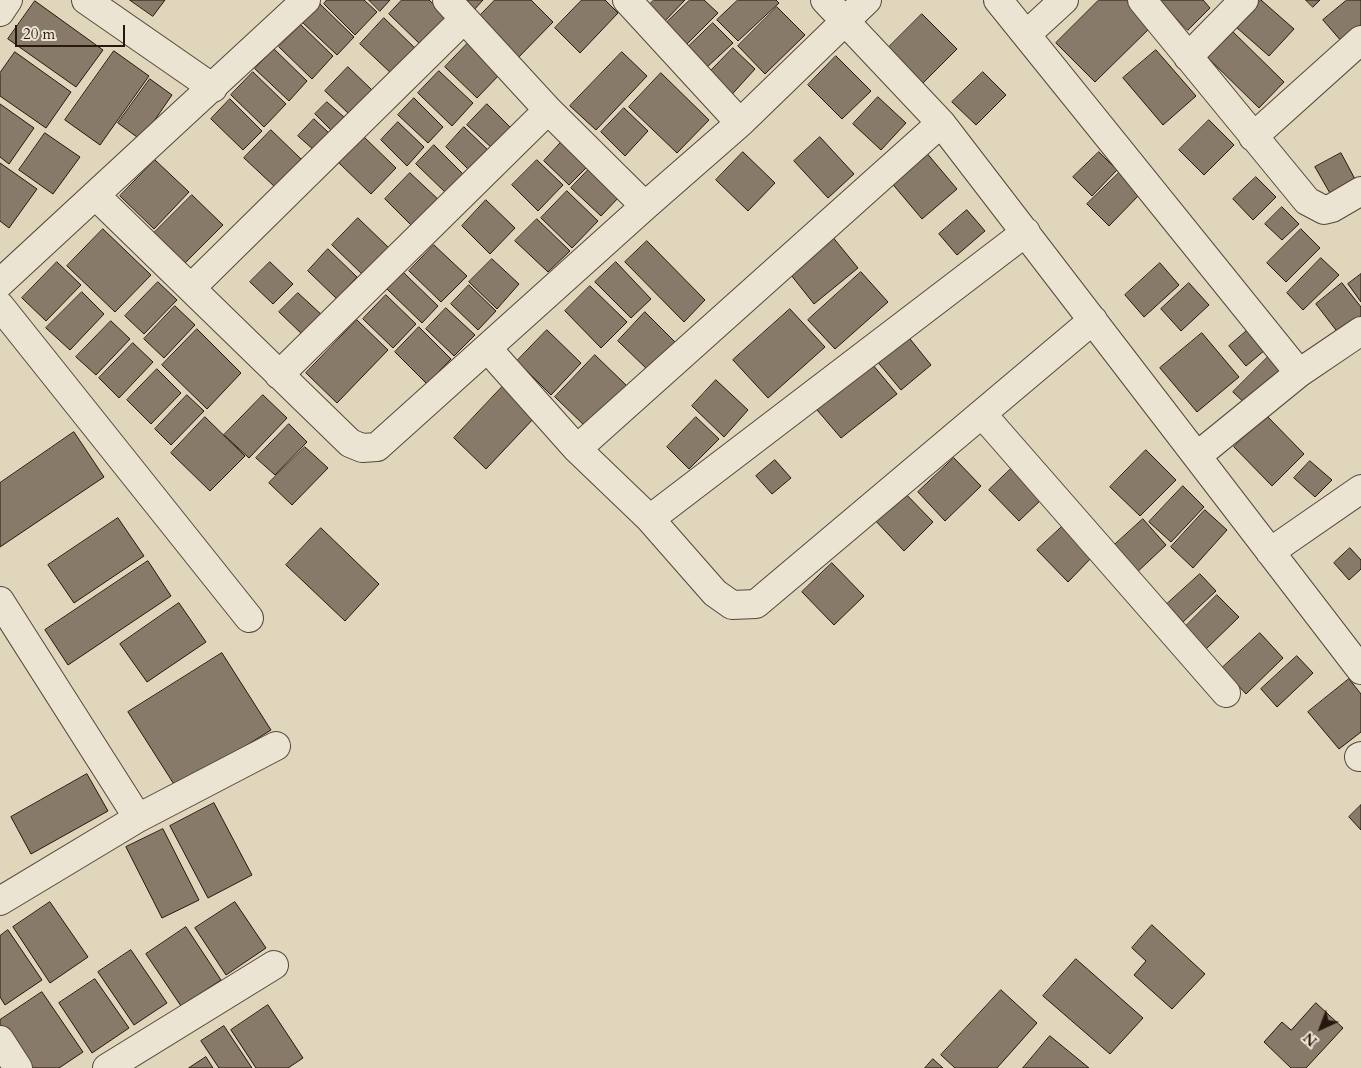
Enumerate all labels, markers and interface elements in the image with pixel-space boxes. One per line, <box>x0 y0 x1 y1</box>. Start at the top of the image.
scale bar <box>18 15 128 47</box>
text: 20 m <box>23 24 55 44</box>
north arrow <box>1296 1003 1346 1053</box>
text: N <box>1300 1028 1321 1050</box>

